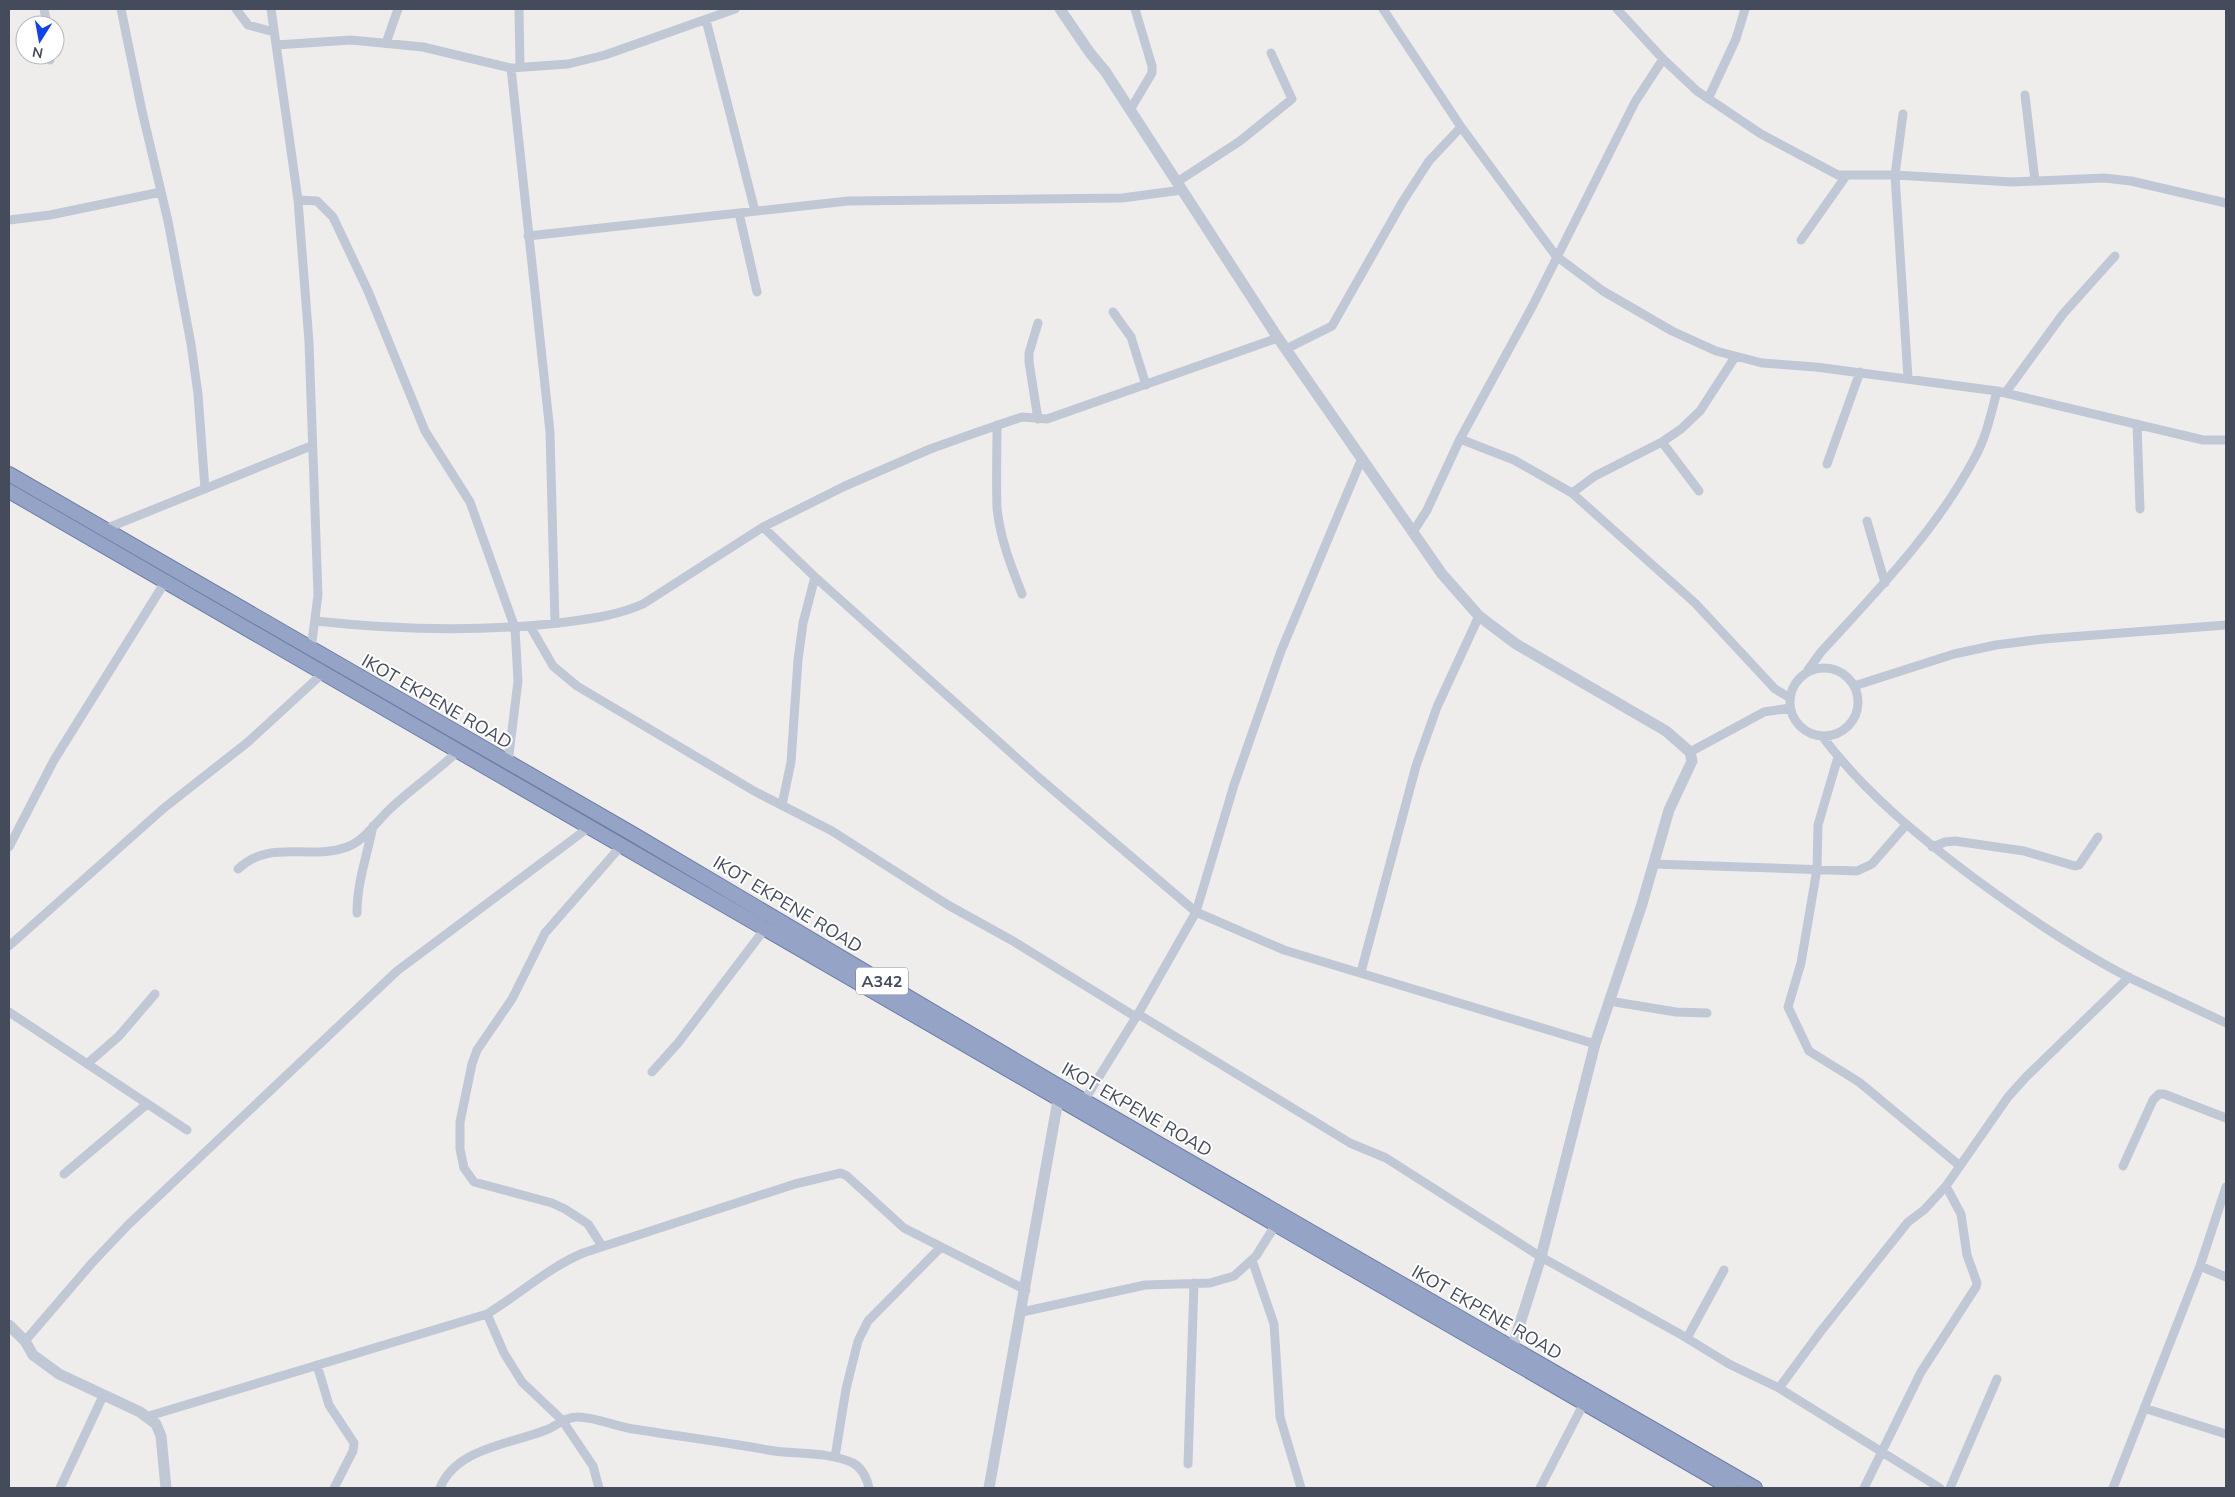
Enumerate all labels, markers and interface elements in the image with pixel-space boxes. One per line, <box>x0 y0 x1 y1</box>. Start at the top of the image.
north arrow <box>15 15 65 65</box>
text: N <box>31 43 44 63</box>
street label: IKOT EKPENE ROAD <box>358 649 516 753</box>
street label: IKOT EKPENE ROAD <box>709 850 867 958</box>
road number: A342 <box>856 968 908 994</box>
street label: IKOT EKPENE ROAD <box>1058 1057 1216 1161</box>
street label: IKOT EKPENE ROAD <box>1408 1260 1566 1364</box>

